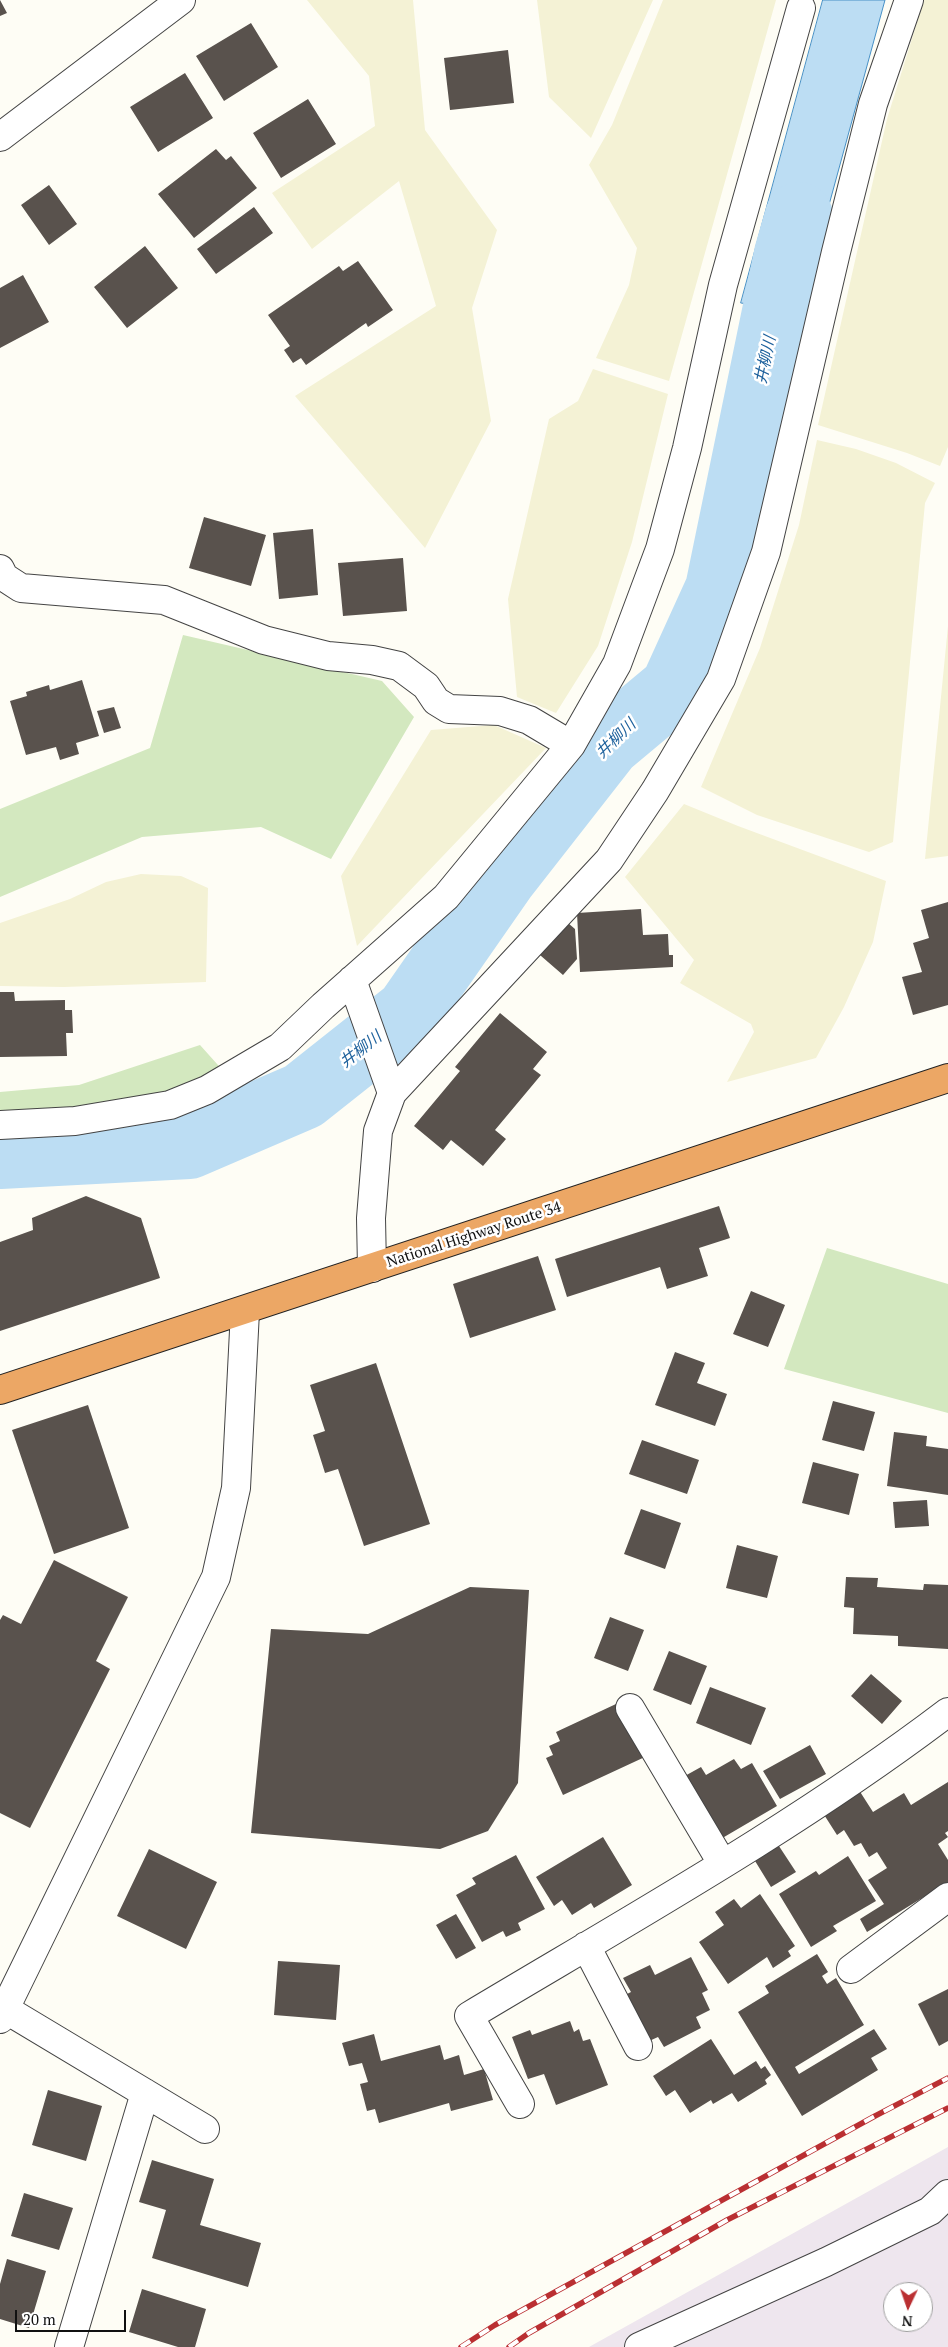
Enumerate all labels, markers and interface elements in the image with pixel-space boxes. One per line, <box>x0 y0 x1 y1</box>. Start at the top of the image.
water label: 井柳川 <box>752 335 780 385</box>
water label: 井柳川 <box>592 715 640 763</box>
water label: 井柳川 <box>336 1028 386 1072</box>
street label: National Highway Route 34 <box>385 1198 563 1272</box>
north arrow <box>883 2282 933 2332</box>
scale bar <box>18 2300 129 2332</box>
text: 20 m <box>23 2309 56 2329</box>
text: N <box>901 2312 913 2331</box>

